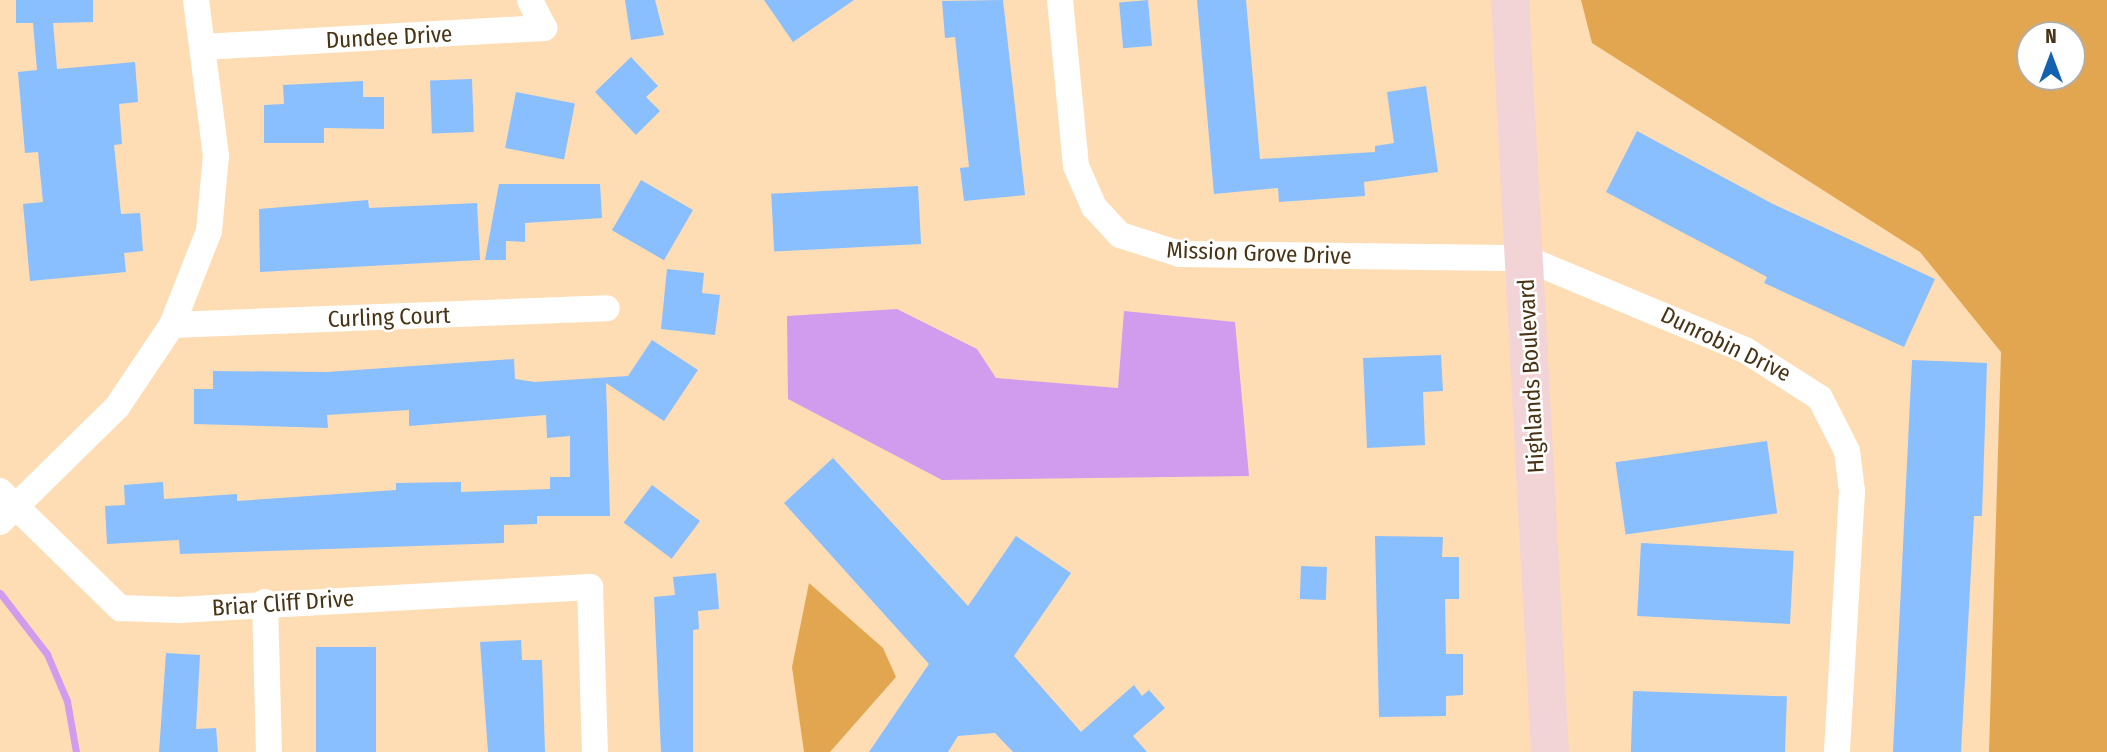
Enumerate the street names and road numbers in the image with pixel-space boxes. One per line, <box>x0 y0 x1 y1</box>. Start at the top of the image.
street label: Dundee Drive <box>325 20 453 54</box>
street label: Mission Grove Drive <box>1166 236 1352 270</box>
street label: Highlands Boulevard <box>1512 278 1550 474</box>
street label: Curling Court <box>327 301 451 333</box>
street label: Dunrobin Drive <box>1656 301 1796 387</box>
street label: Briar Cliff Drive <box>211 584 355 622</box>

